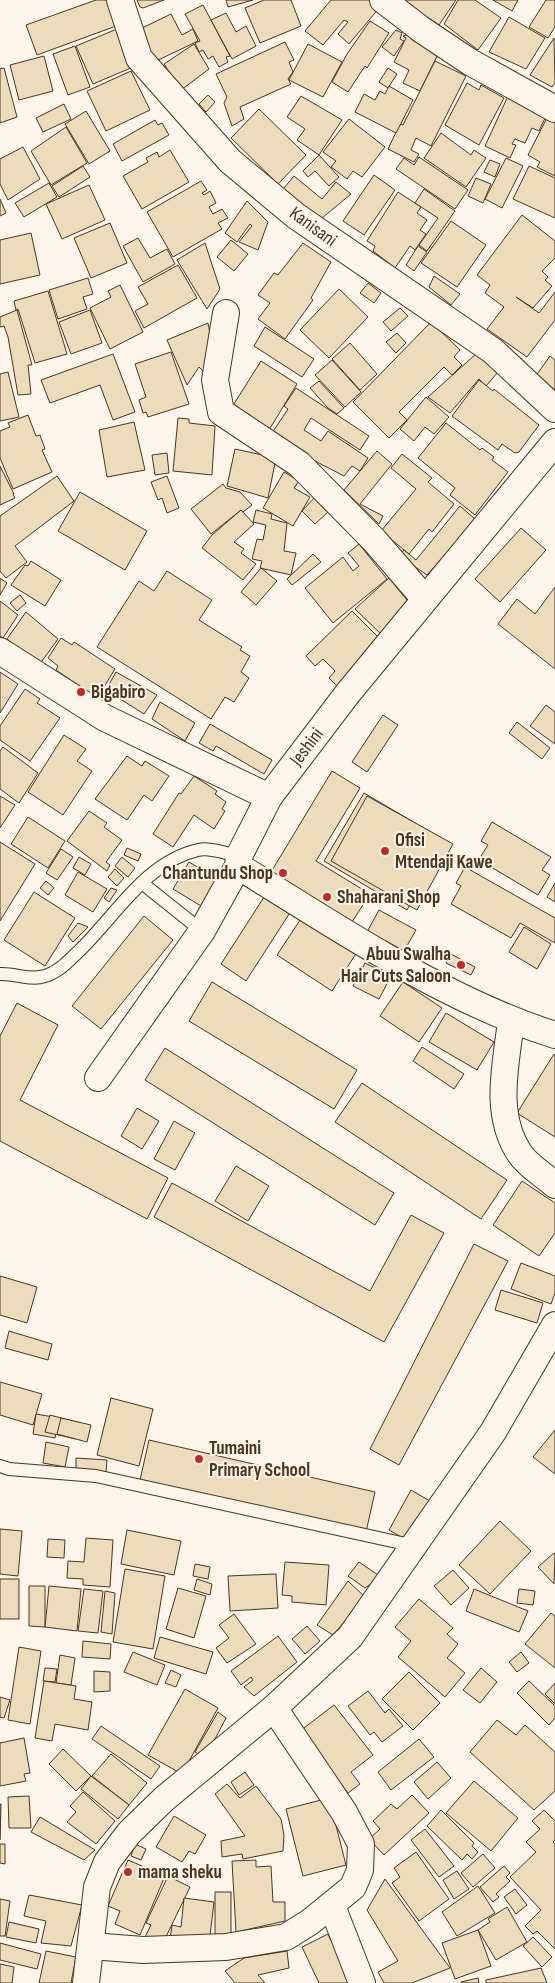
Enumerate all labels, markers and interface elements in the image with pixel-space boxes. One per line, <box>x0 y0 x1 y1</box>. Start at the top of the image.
street label: Kanisani <box>285 202 341 252</box>
place label: Bigabiro <box>91 681 146 704</box>
marker: Bigabiro <box>75 686 87 698</box>
street label: Jeshini <box>285 723 329 771</box>
place label: Ofisi Mtendaji Kawe <box>395 829 493 874</box>
marker: Ofisi Mtendaji Kawe <box>379 845 391 857</box>
place label: Chantundu Shop <box>162 862 273 885</box>
marker: Chantundu Shop <box>277 867 289 879</box>
place label: Shaharani Shop <box>337 886 440 909</box>
marker: Shaharani Shop <box>321 891 333 903</box>
place label: Abuu Swalha Hair Cuts Saloon <box>341 943 451 988</box>
marker: Abuu Swalha Hair Cuts Saloon <box>455 959 467 971</box>
place label: Tumaini Primary School <box>209 1437 310 1482</box>
marker: Tumaini Primary School <box>193 1453 205 1465</box>
place label: mama sheku <box>138 1861 222 1884</box>
marker: mama sheku <box>122 1866 134 1878</box>

